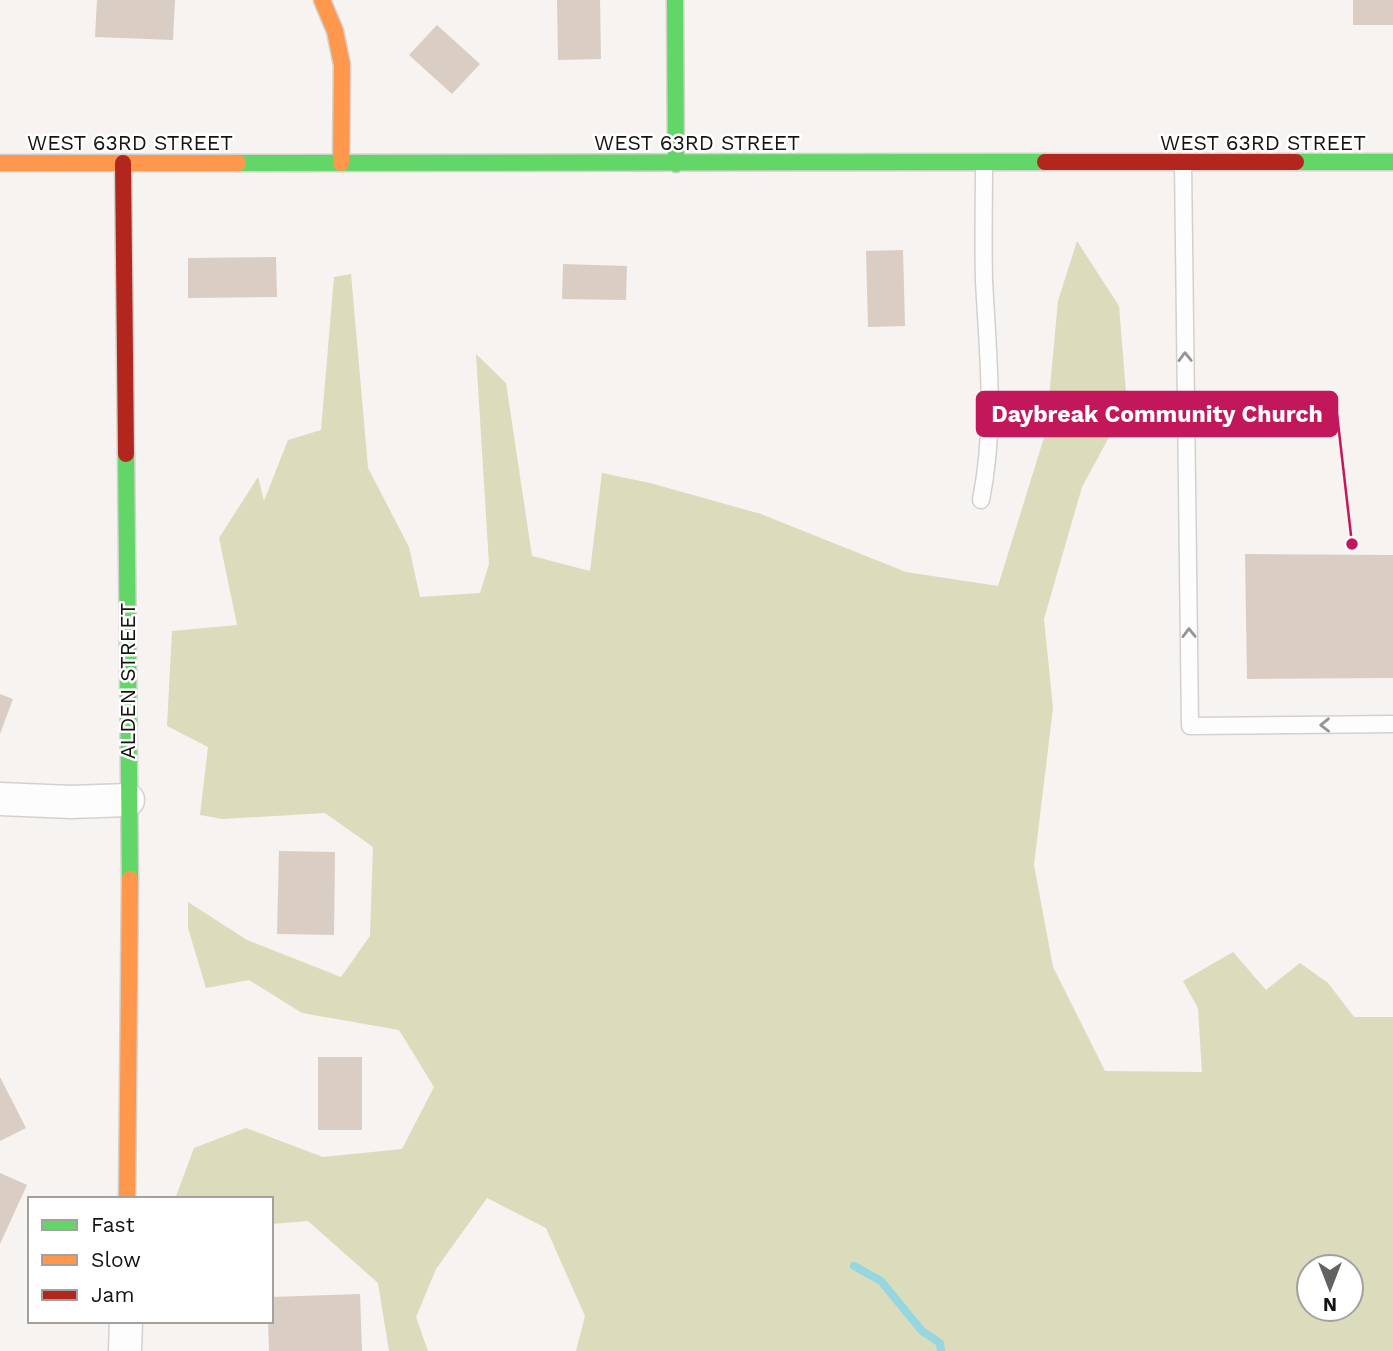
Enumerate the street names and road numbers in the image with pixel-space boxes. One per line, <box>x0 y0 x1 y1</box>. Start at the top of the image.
street label: WEST 63RD STREET <box>27 130 233 155</box>
street label: WEST 63RD STREET <box>594 130 800 155</box>
street label: WEST 63RD STREET <box>1160 130 1366 155</box>
street label: ALDEN STREET <box>115 602 140 759</box>

